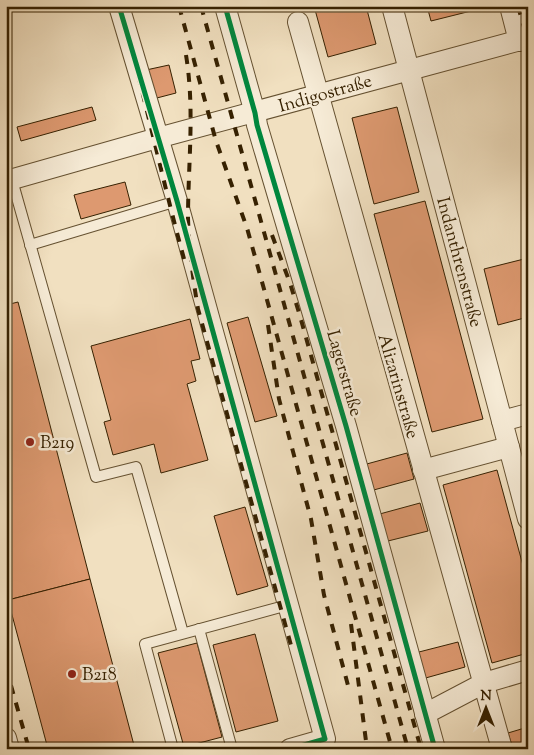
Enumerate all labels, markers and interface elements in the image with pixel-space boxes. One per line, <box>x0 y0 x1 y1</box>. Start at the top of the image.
street label: Indigostraße <box>276 69 375 121</box>
street label: Indanthrenstraße <box>428 195 488 330</box>
street label: Lagerstraße <box>318 327 368 420</box>
street label: Alizarinstraße <box>370 331 424 442</box>
place label: B219 <box>40 431 75 457</box>
marker: B219 <box>24 436 36 448</box>
place label: B218 <box>82 663 117 689</box>
marker: B218 <box>66 668 78 680</box>
north arrow <box>462 682 512 732</box>
text: N <box>480 687 492 707</box>

